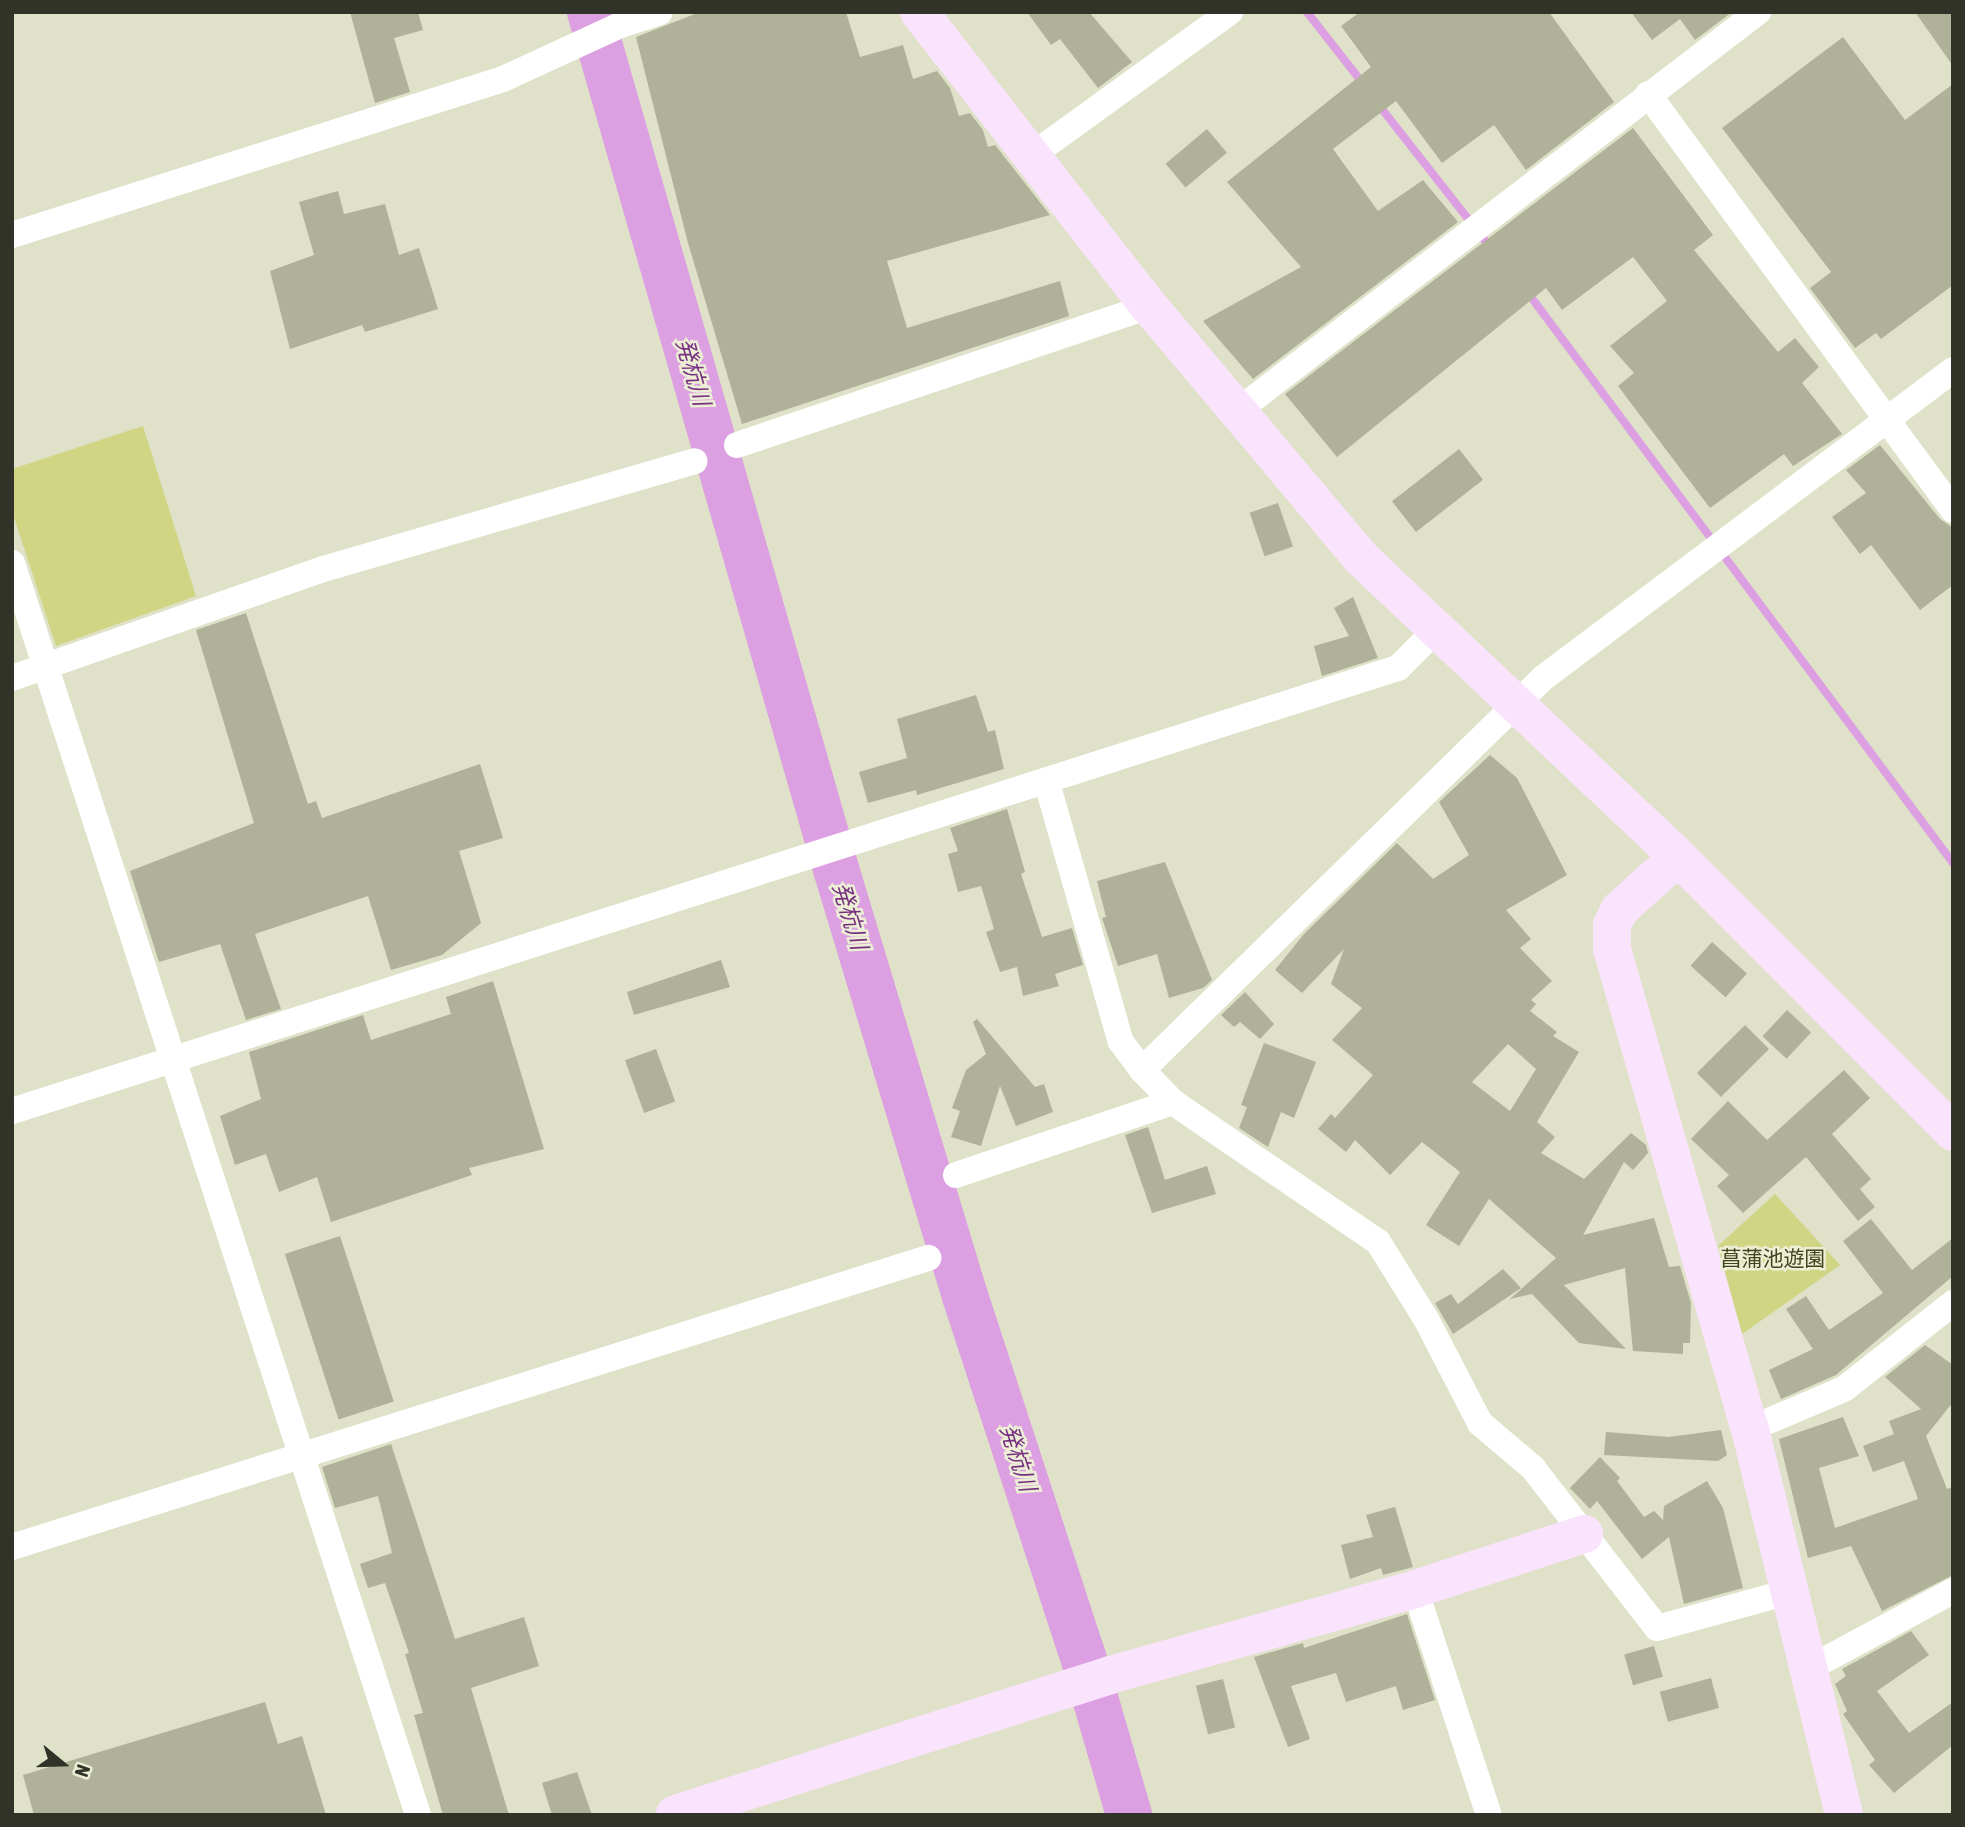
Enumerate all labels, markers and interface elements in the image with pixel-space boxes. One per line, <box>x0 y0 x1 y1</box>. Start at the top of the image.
water label: 発杭川 <box>670 335 716 409</box>
water label: 発杭川 <box>827 879 873 953</box>
park label: 菖蒲池遊園 <box>1721 1245 1825 1271</box>
water label: 発杭川 <box>994 1421 1042 1495</box>
north arrow <box>28 1729 98 1799</box>
text: N <box>71 1762 95 1780</box>

